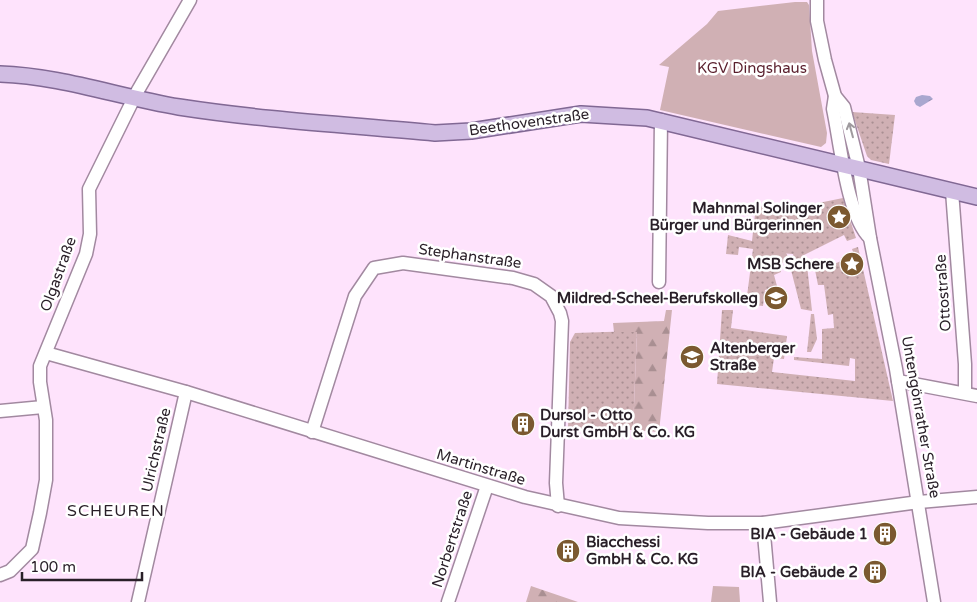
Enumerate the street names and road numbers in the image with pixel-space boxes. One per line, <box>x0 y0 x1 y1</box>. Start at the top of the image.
street label: Beethovenstraße <box>468 105 590 139</box>
street label: Olgastraße <box>36 234 80 314</box>
street label: Stephanstraße <box>417 240 523 272</box>
street label: Ottostraße <box>931 254 955 332</box>
street label: Untengönrather Straße <box>898 334 944 500</box>
street label: Ulrichstraße <box>138 406 174 494</box>
street label: Martinstraße <box>434 445 528 489</box>
street label: Norbertstraße <box>428 488 476 590</box>

